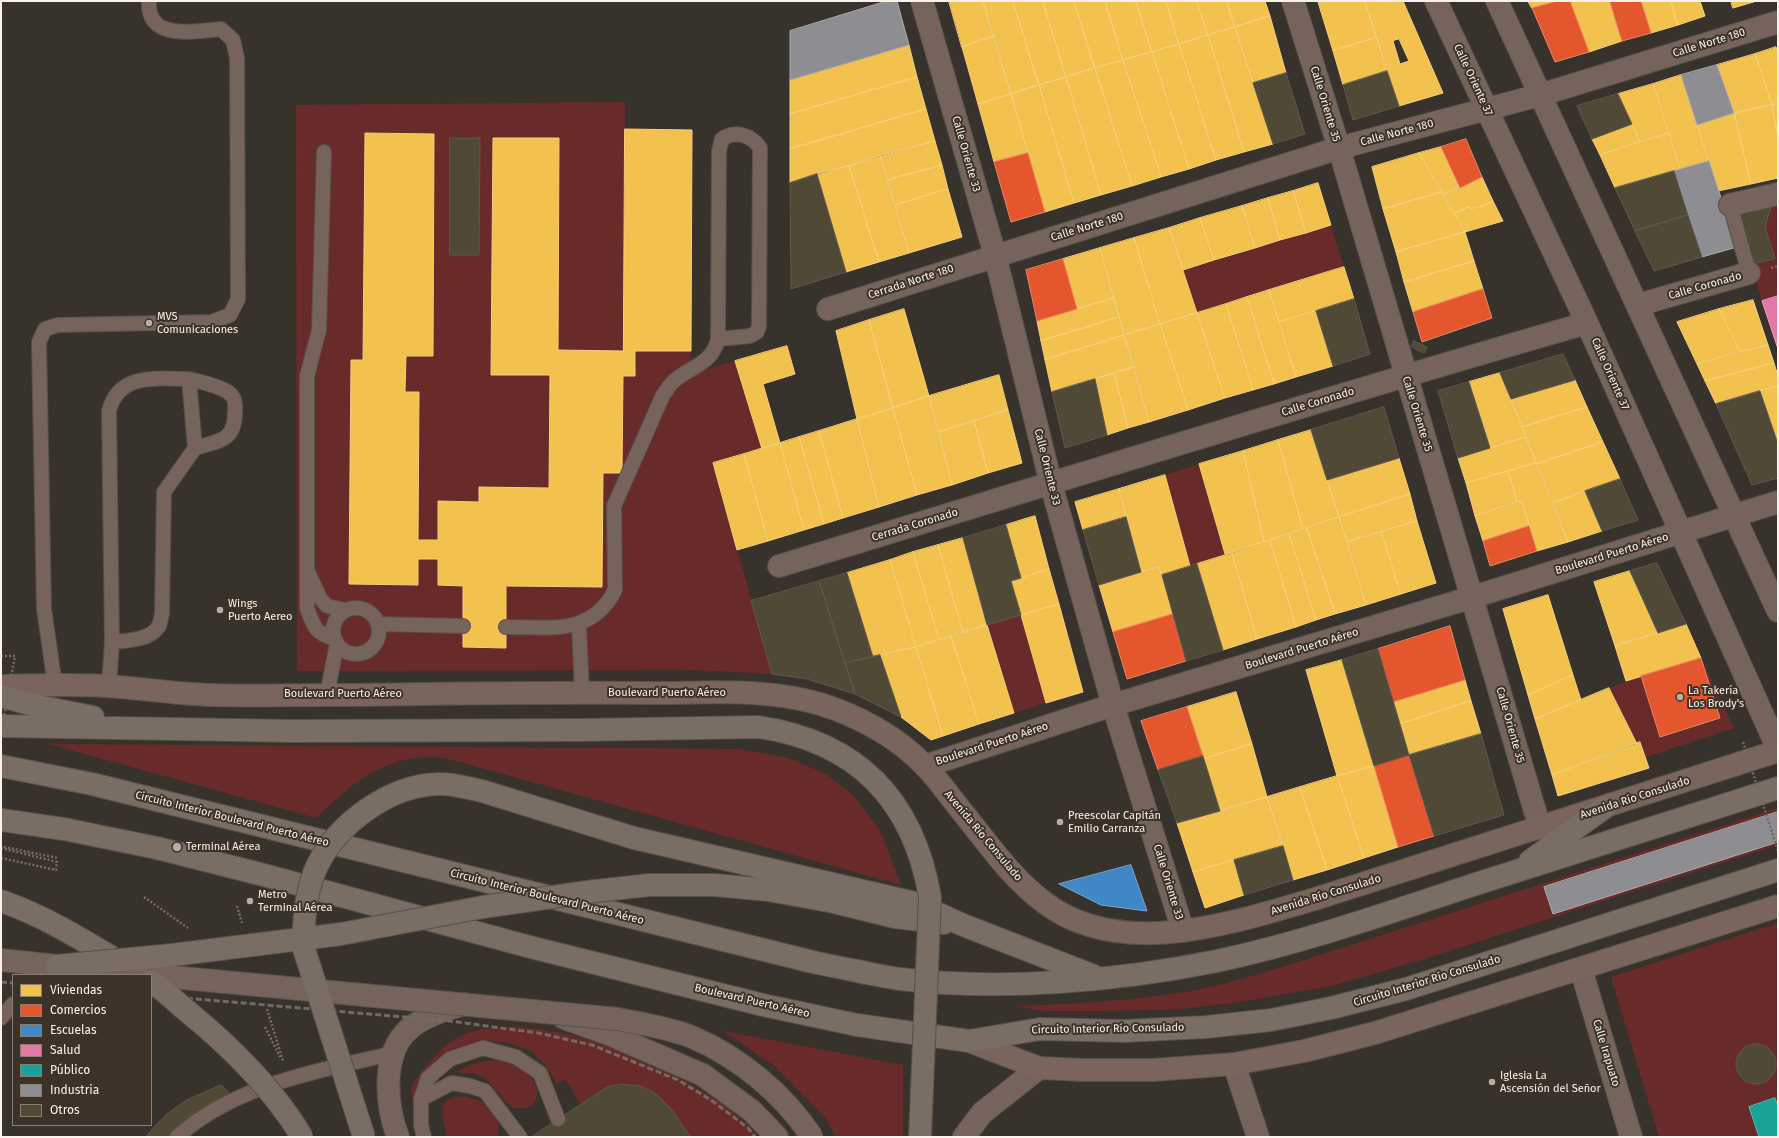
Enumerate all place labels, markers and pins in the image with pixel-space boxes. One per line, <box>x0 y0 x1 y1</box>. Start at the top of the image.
place label: MVS Comunicaciones <box>157 310 238 336</box>
marker: MVS Comunicaciones <box>144 318 154 328</box>
place label: Wings Puerto Aereo <box>228 597 293 623</box>
marker: Wings Puerto Aereo <box>215 605 225 615</box>
place label: La Takería Los Brody's <box>1688 684 1744 710</box>
marker: La Takería Los Brody's <box>1675 692 1685 702</box>
place label: Preescolar Capitán Emilio Carranza <box>1068 809 1161 835</box>
marker: Preescolar Capitán Emilio Carranza <box>1055 817 1065 827</box>
place label: Terminal Aérea <box>186 840 260 854</box>
marker: Terminal Aérea <box>171 841 183 853</box>
place label: Metro Terminal Aérea <box>258 888 332 914</box>
marker: Metro Terminal Aérea <box>245 896 255 906</box>
place label: Iglesia La Ascensión del Señor <box>1500 1069 1601 1095</box>
marker: Iglesia La Ascensión del Señor <box>1487 1077 1497 1087</box>

